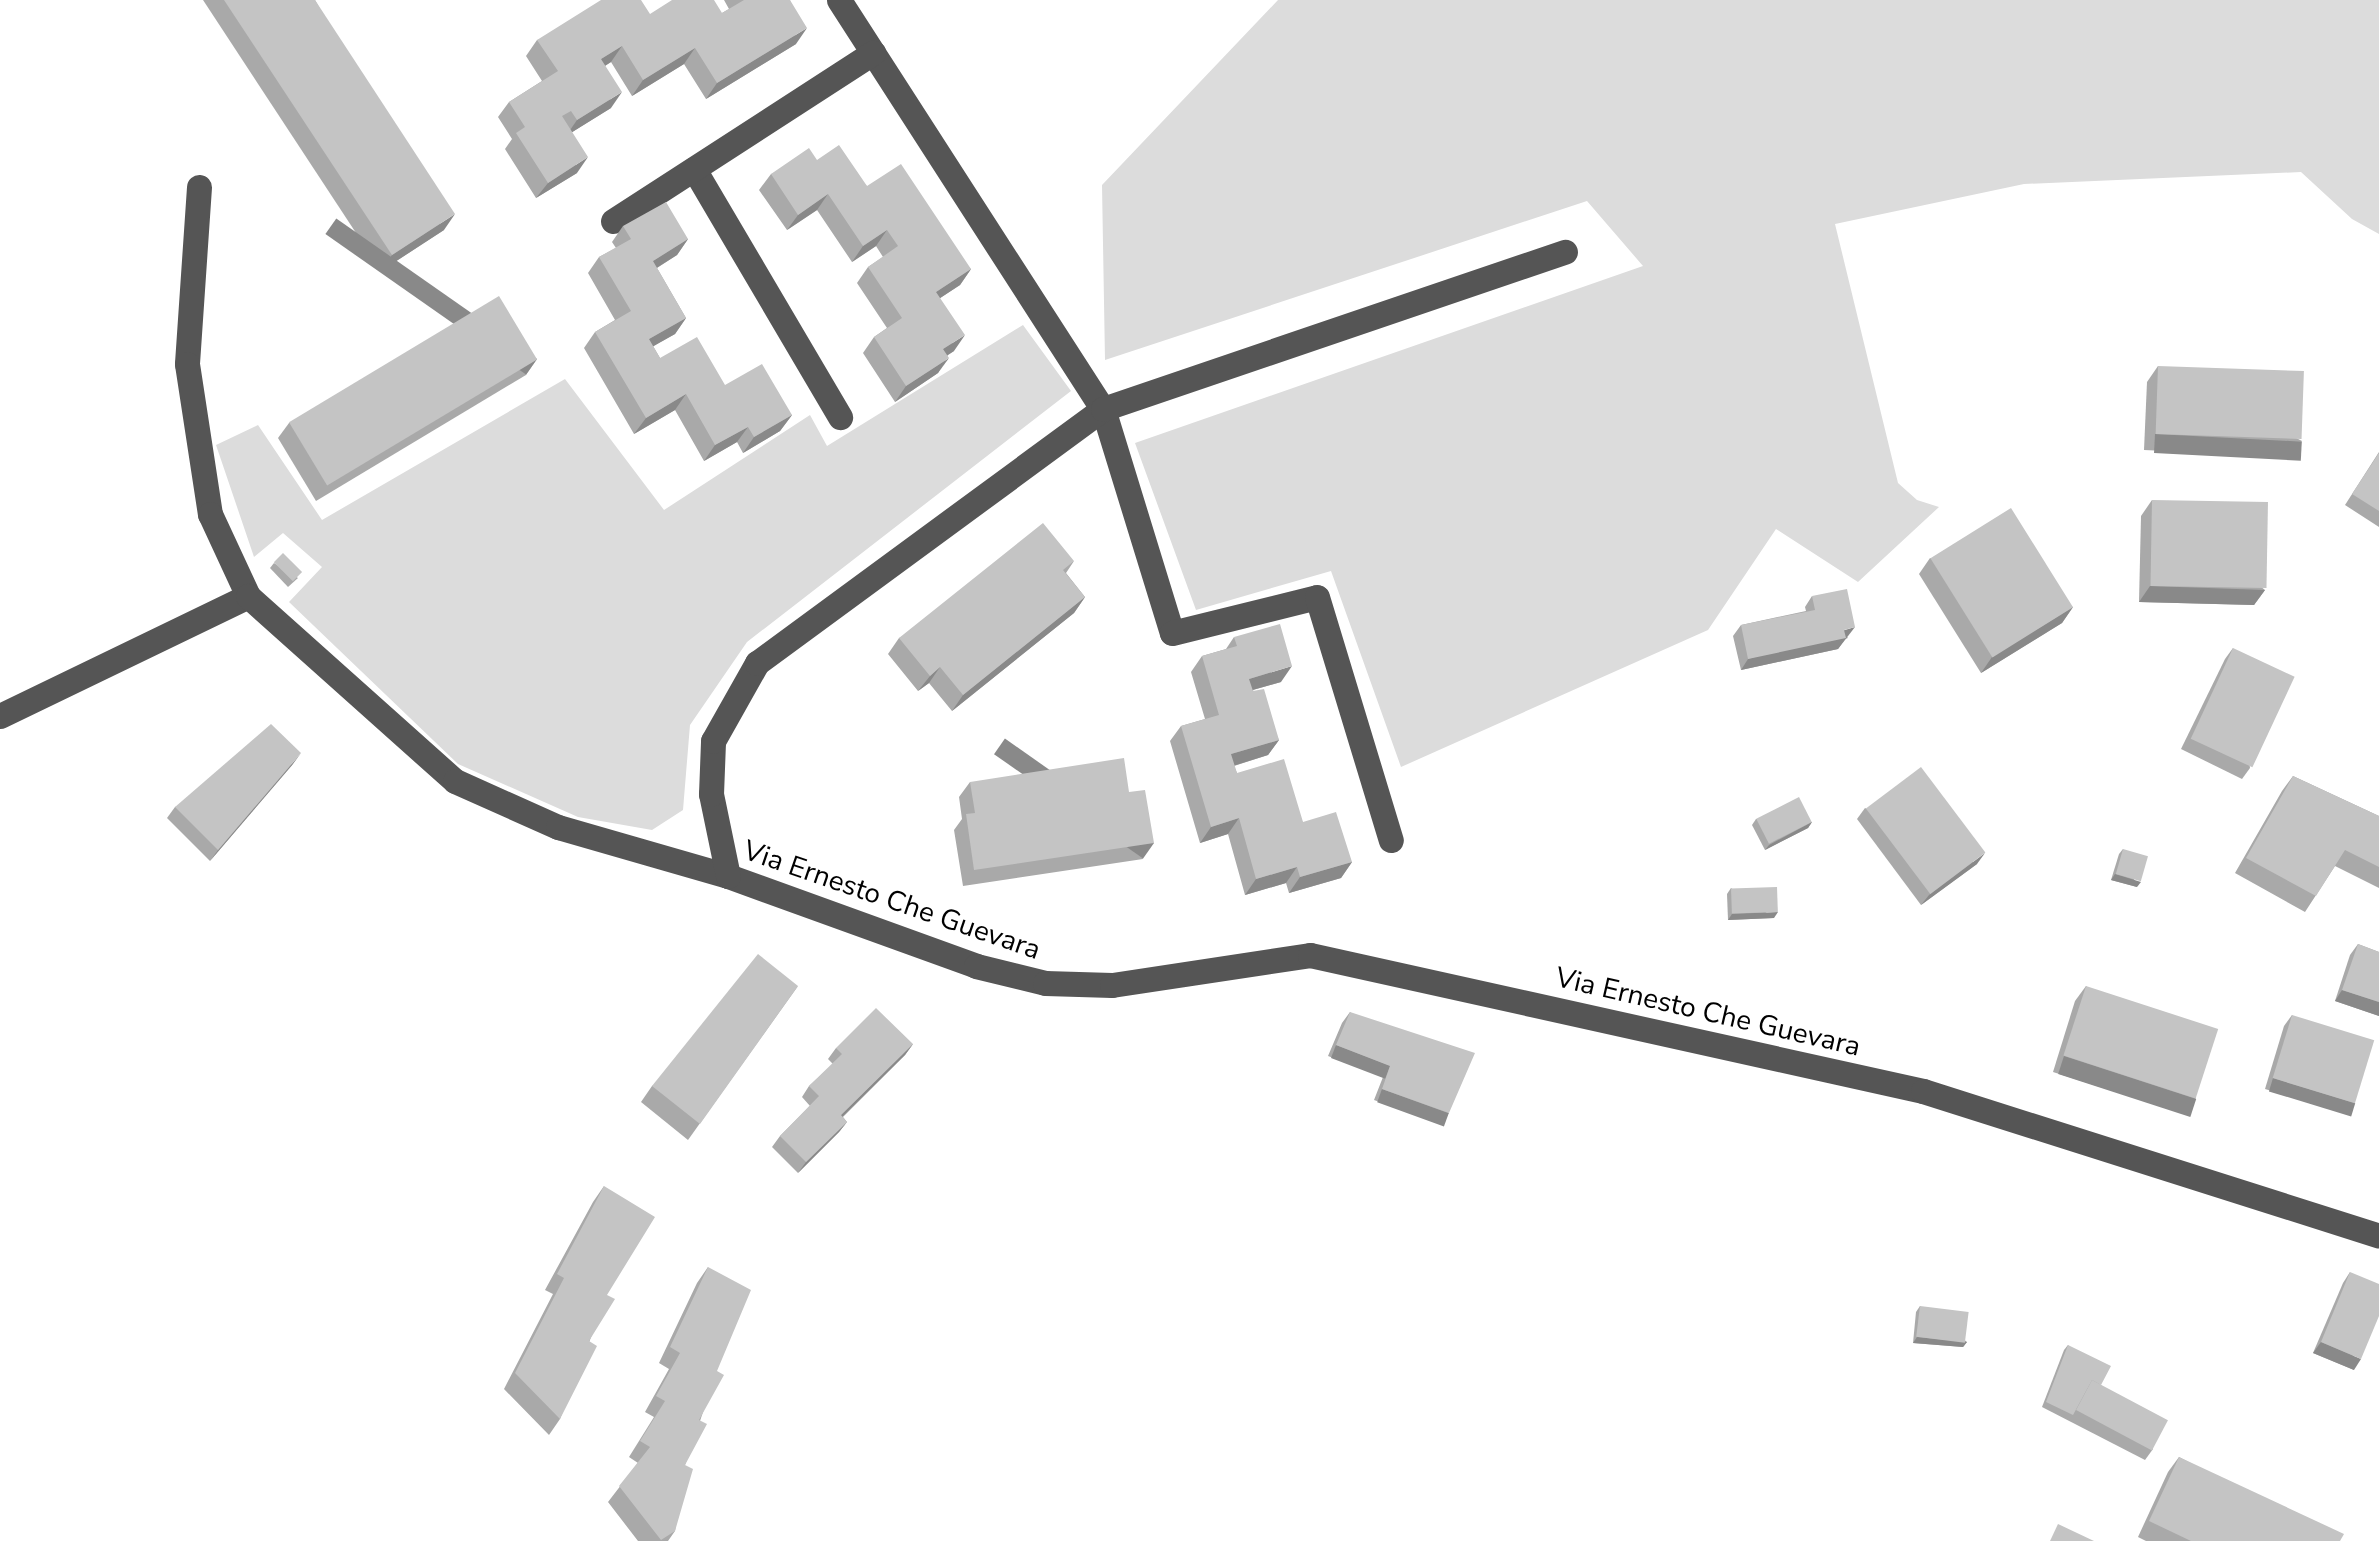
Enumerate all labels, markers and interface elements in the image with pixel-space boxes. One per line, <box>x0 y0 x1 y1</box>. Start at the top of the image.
street label: Via Ernesto Che Guevara <box>739 833 1045 967</box>
street label: Via Ernesto Che Guevara <box>1552 961 1864 1063</box>

